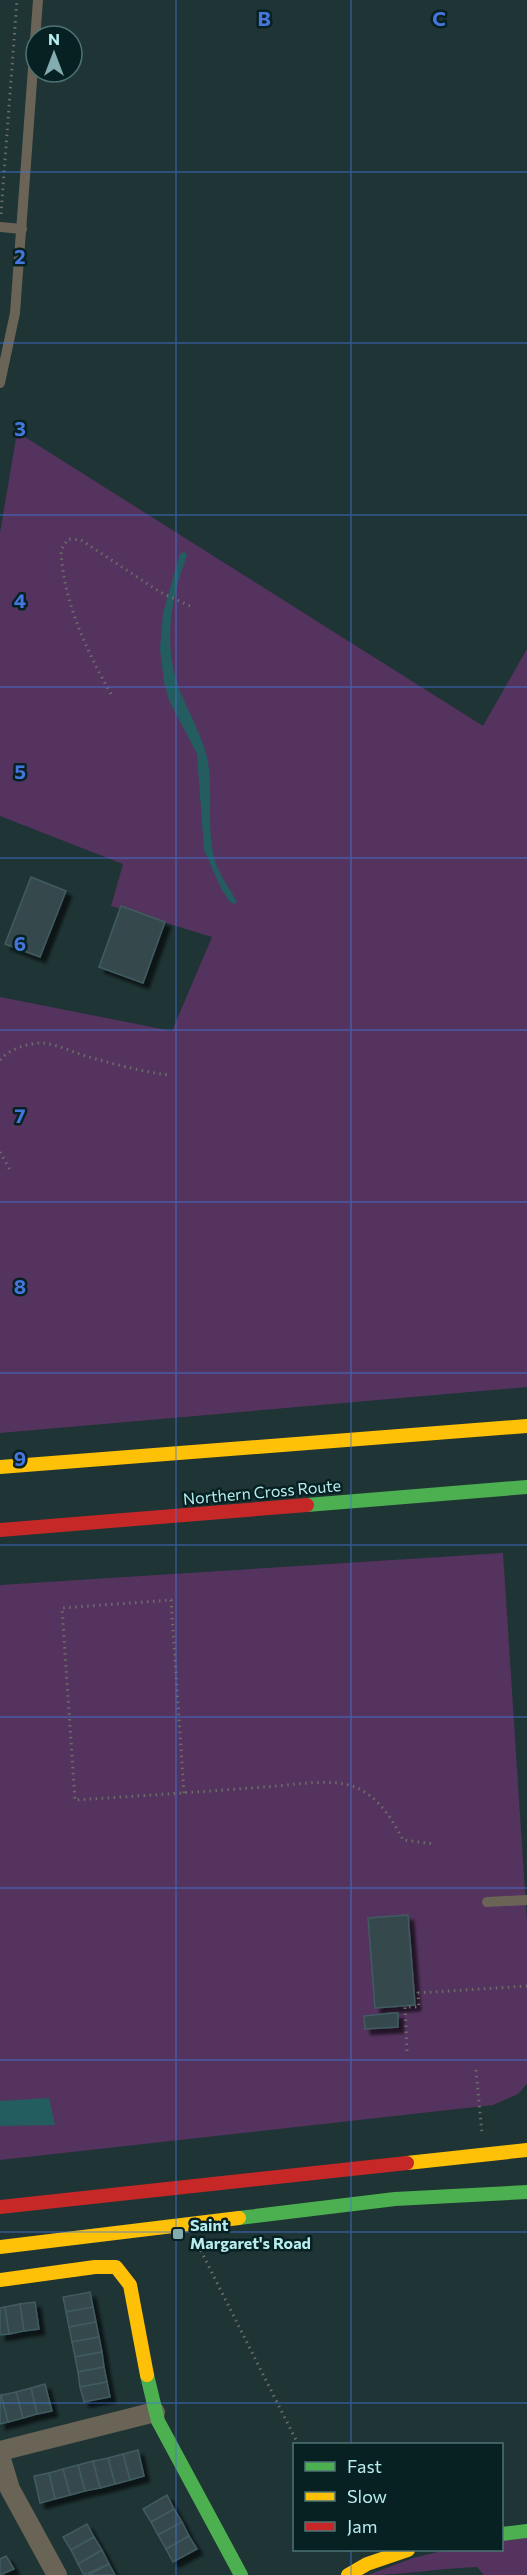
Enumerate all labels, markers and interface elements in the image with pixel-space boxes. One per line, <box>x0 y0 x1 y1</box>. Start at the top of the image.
text: B <box>257 6 271 30</box>
text: C <box>432 6 446 30</box>
north arrow <box>24 24 84 84</box>
text: N <box>48 29 60 48</box>
text: 2 <box>14 244 26 268</box>
text: 3 <box>14 416 26 440</box>
text: 4 <box>14 588 26 612</box>
text: 5 <box>14 759 26 783</box>
text: 6 <box>14 931 26 955</box>
text: 7 <box>15 1103 26 1127</box>
text: 8 <box>14 1274 26 1298</box>
text: 9 <box>14 1446 26 1470</box>
street label: Northern Cross Route <box>182 1475 342 1508</box>
place label: Saint Margaret's Road <box>190 2215 311 2252</box>
marker: Saint Margaret's Road <box>171 2227 185 2241</box>
legend <box>293 2443 503 2551</box>
text: Fast <box>347 2455 382 2477</box>
text: Slow <box>347 2485 387 2507</box>
text: Jam <box>347 2515 377 2537</box>

